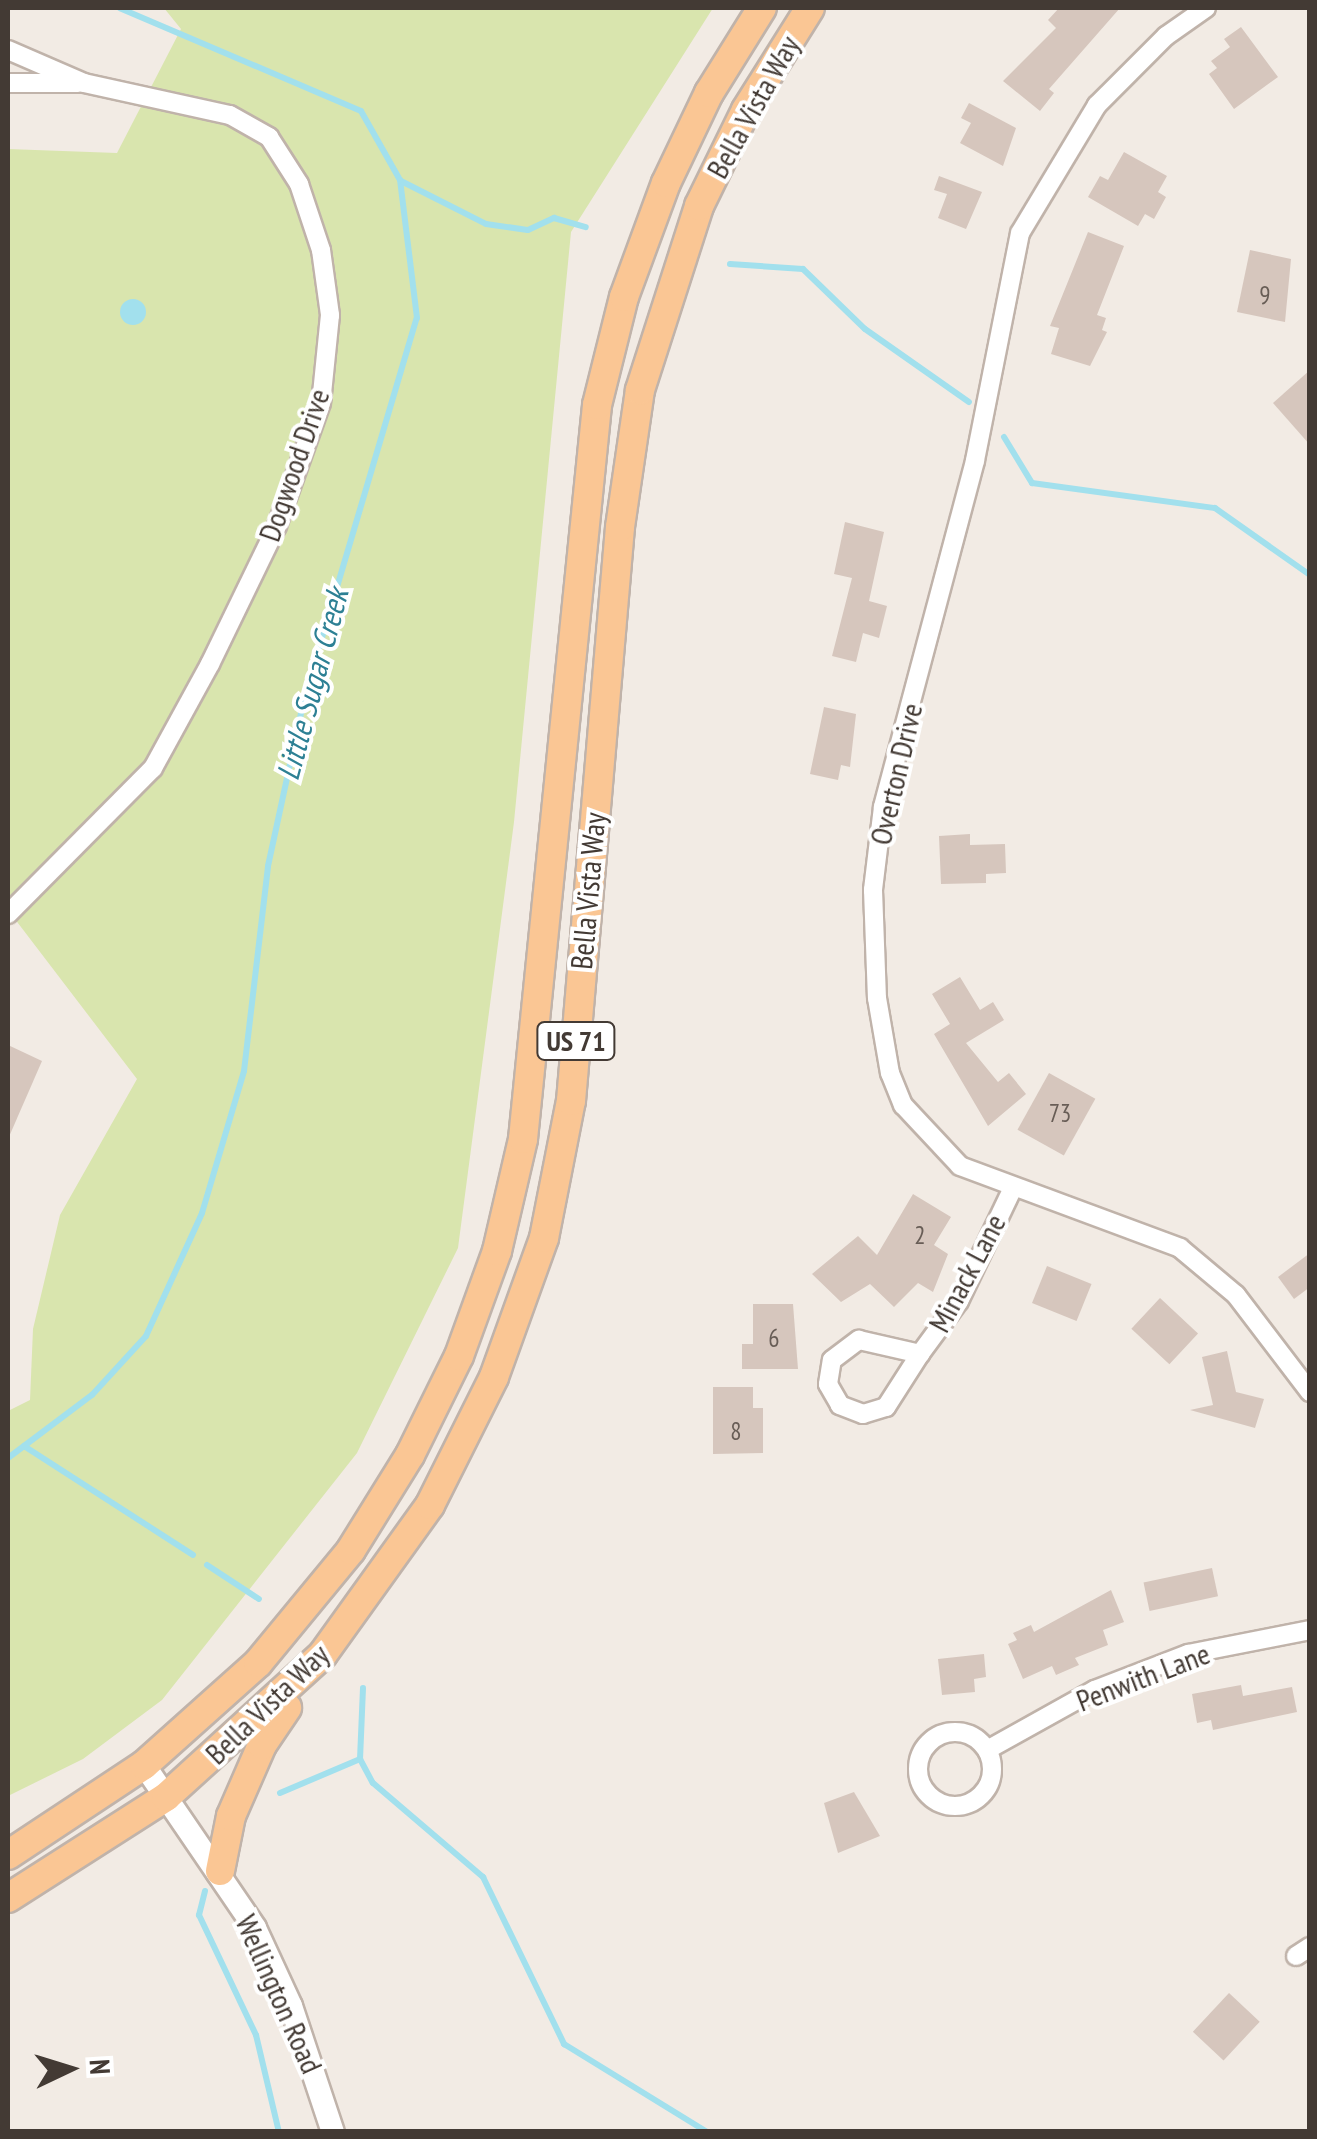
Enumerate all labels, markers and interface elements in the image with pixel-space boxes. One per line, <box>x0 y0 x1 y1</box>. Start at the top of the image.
street label: Bella Vista Way <box>699 29 807 185</box>
house number: 9 <box>1259 280 1271 310</box>
street label: Dogwood Drive <box>251 384 337 546</box>
water label: Little Sugar Creek <box>268 584 356 784</box>
street label: Overton Drive <box>862 700 930 848</box>
street label: Bella Vista Way <box>563 811 613 971</box>
road number: US 71 <box>536 1018 616 1064</box>
house number: 73 <box>1049 1098 1071 1128</box>
street label: Minack Lane <box>921 1208 1013 1338</box>
house number: 2 <box>914 1220 926 1250</box>
house number: 6 <box>768 1323 780 1353</box>
house number: 8 <box>730 1416 742 1446</box>
street label: Penwith Lane <box>1071 1635 1215 1719</box>
street label: Bella Vista Way <box>198 1636 336 1772</box>
street label: Wellington Road <box>228 1909 330 2079</box>
north arrow <box>20 2019 120 2119</box>
text: N <box>81 2058 119 2076</box>

